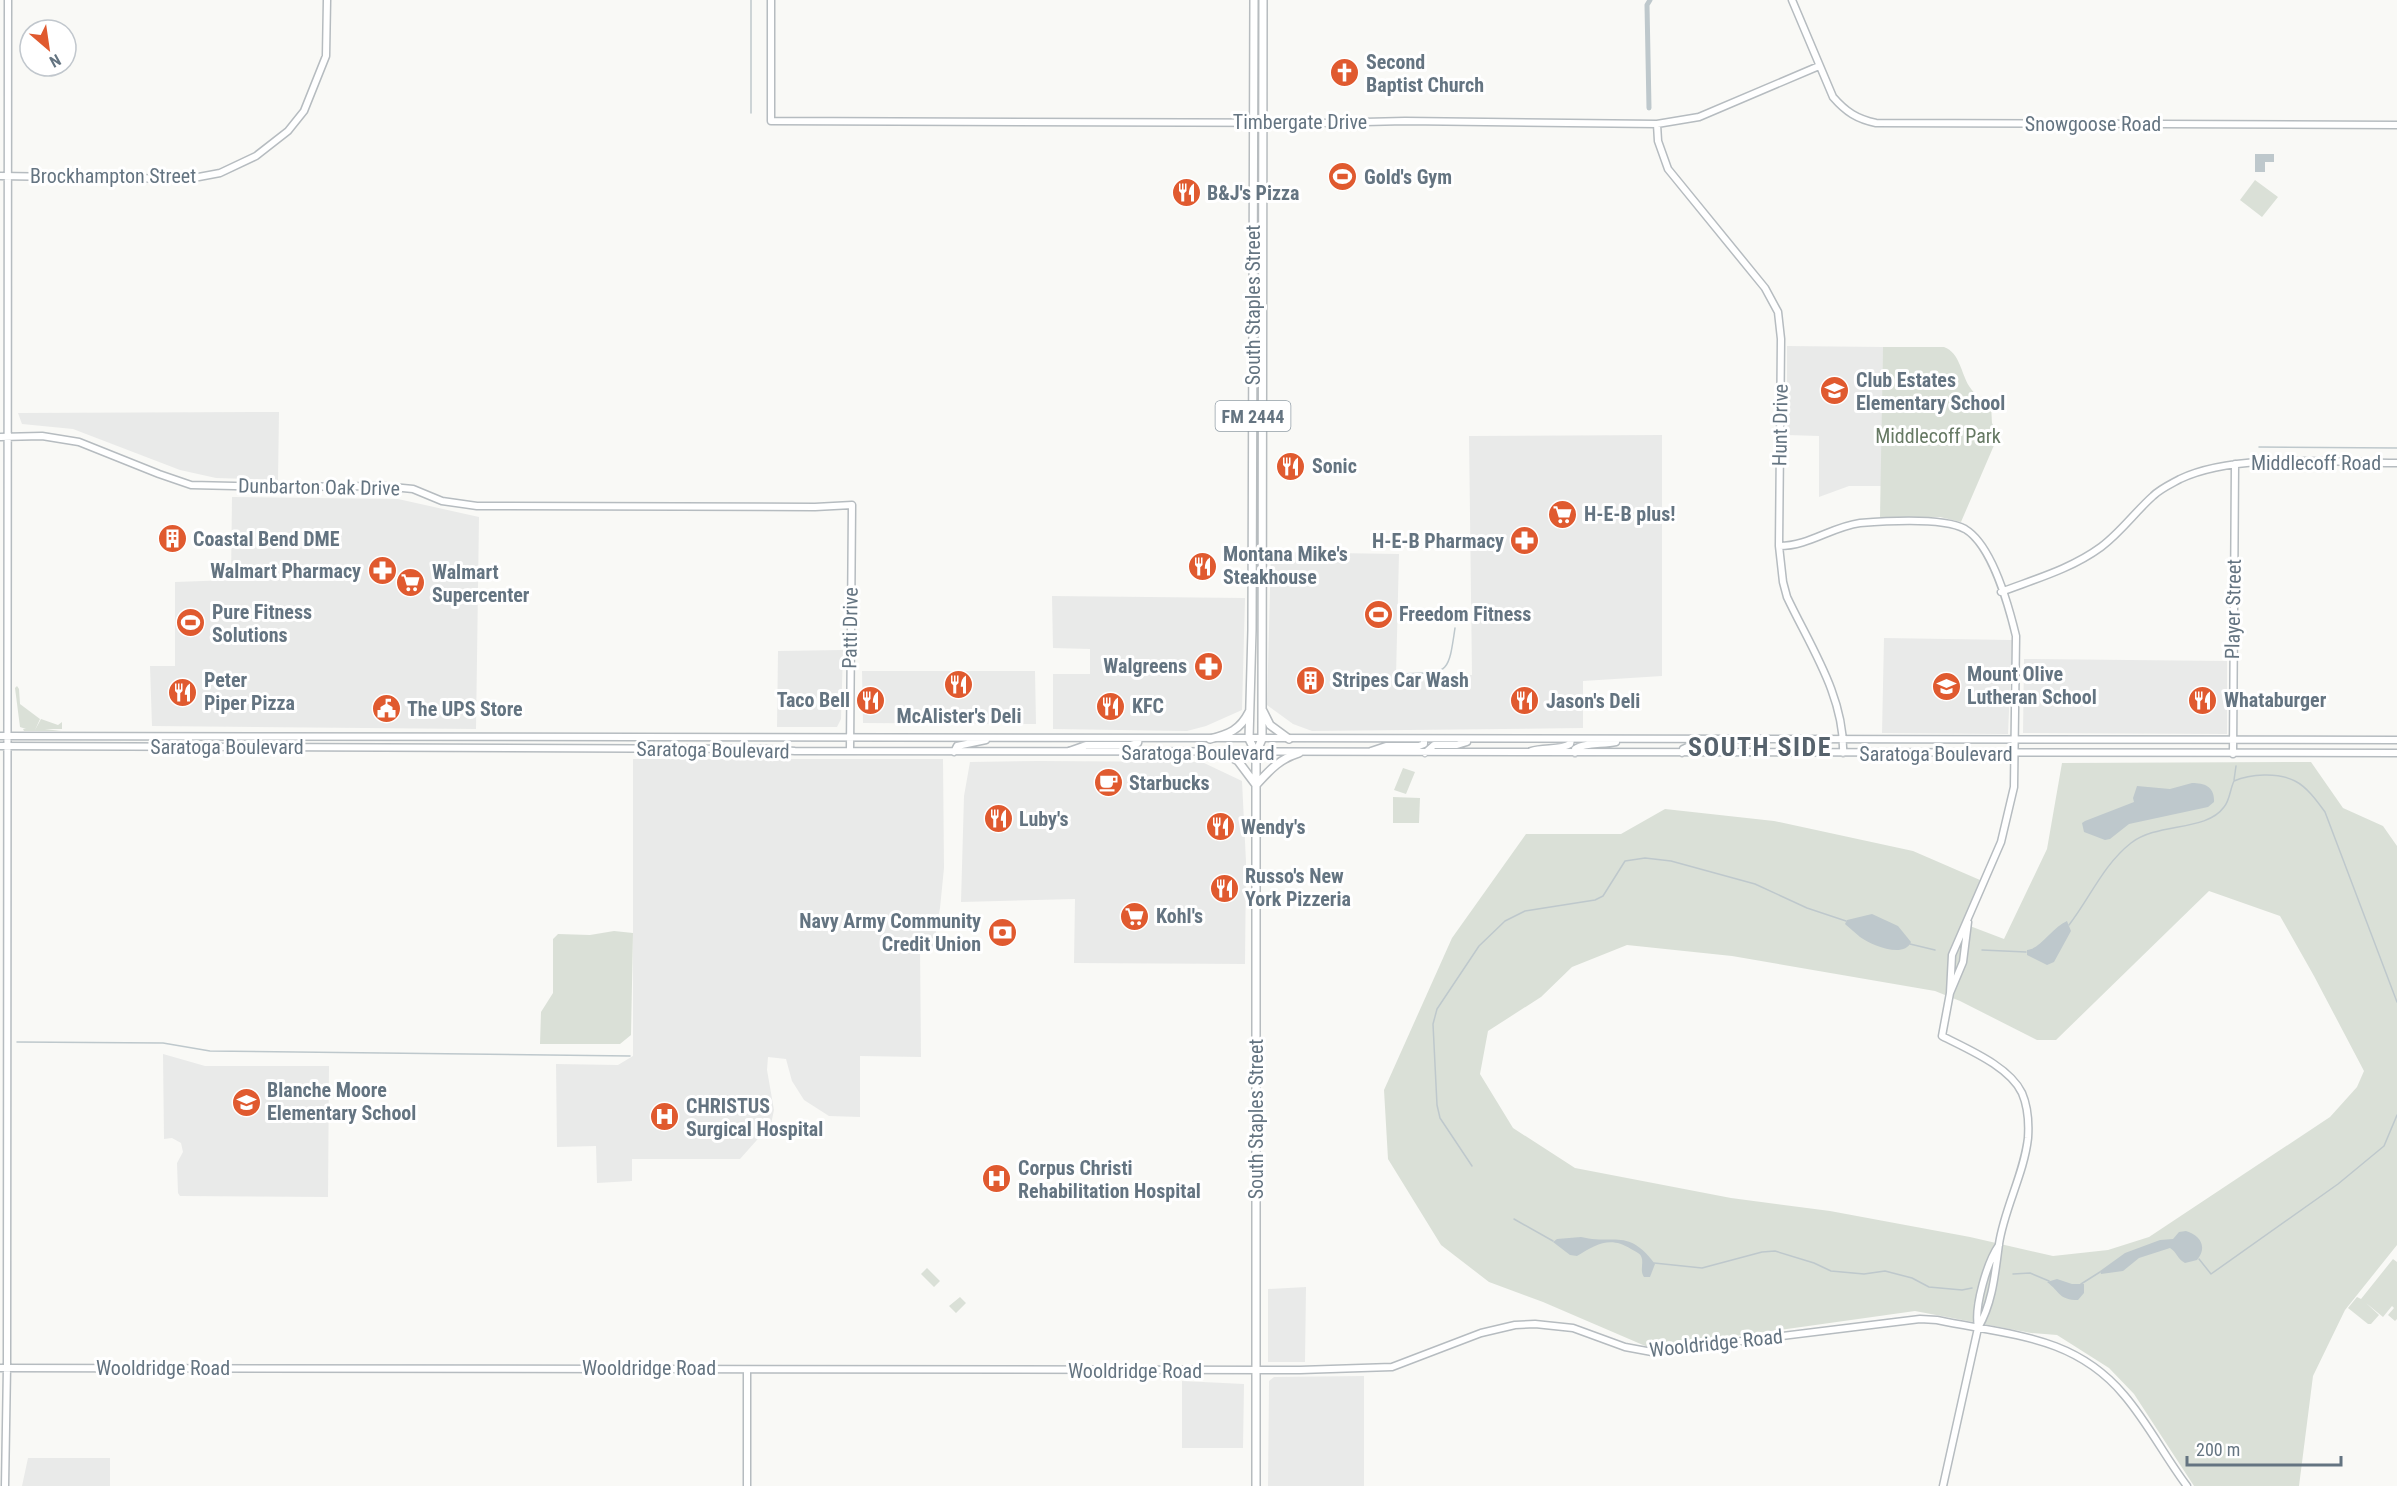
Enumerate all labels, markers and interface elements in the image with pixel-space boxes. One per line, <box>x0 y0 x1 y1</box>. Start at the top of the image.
north arrow <box>18 18 78 78</box>
text: N <box>46 50 64 71</box>
place label: Second Baptist Church <box>1366 50 1484 97</box>
church icon: Second Baptist Church <box>1329 57 1361 89</box>
street label: Timbergate Drive <box>1233 110 1367 134</box>
street label: Snowgoose Road <box>2025 112 2161 136</box>
sports icon: Gold's Gym <box>1327 161 1359 193</box>
street label: Brockhampton Street <box>30 164 196 188</box>
place label: Gold's Gym <box>1364 165 1452 189</box>
restaurant icon: B&J's Pizza <box>1170 177 1202 209</box>
place label: B&J's Pizza <box>1207 181 1300 205</box>
street label: South Staples Street <box>1241 225 1265 385</box>
place label: Club Estates Elementary School <box>1856 368 2005 415</box>
school or university icon: Club Estates Elementary School <box>1819 375 1851 407</box>
street label: Hunt Drive <box>1767 384 1793 466</box>
road number: FM 2444 <box>1216 401 1290 431</box>
park label: Middlecoff Park <box>1875 424 2001 448</box>
restaurant icon: Sonic <box>1275 450 1307 482</box>
street label: Middlecoff Road <box>2251 451 2381 475</box>
place label: Sonic <box>1312 454 1357 478</box>
street label: Dunbarton Oak Drive <box>238 474 400 500</box>
supermarket icon: H-E-B plus! <box>1547 498 1579 530</box>
place label: H-E-B plus! <box>1584 502 1675 526</box>
building icon: Coastal Bend DME <box>156 523 188 555</box>
pharmacy icon: H-E-B Pharmacy <box>1509 525 1541 557</box>
place label: Coastal Bend DME <box>193 527 340 551</box>
place label: H-E-B Pharmacy <box>1372 529 1504 553</box>
place label: Montana Mike's Steakhouse <box>1223 542 1348 589</box>
restaurant icon: Montana Mike's Steakhouse <box>1186 550 1218 582</box>
pharmacy icon: Walmart Pharmacy <box>366 555 398 587</box>
place label: Walmart Pharmacy <box>210 559 361 583</box>
street label: Player Street <box>2220 559 2246 659</box>
place label: Walmart Supercenter <box>432 560 530 607</box>
supermarket icon: Walmart Supercenter <box>395 567 427 599</box>
street label: Patti Drive <box>837 587 863 669</box>
sports icon: Freedom Fitness <box>1362 598 1394 630</box>
place label: Pure Fitness Solutions <box>212 600 312 647</box>
place label: Freedom Fitness <box>1399 602 1531 626</box>
sports icon: Pure Fitness Solutions <box>175 607 207 639</box>
pharmacy icon: Walgreens <box>1192 650 1224 682</box>
place label: Walgreens <box>1103 654 1187 678</box>
place label: Mount Olive Lutheran School <box>1967 662 2097 709</box>
building icon: Stripes Car Wash <box>1295 664 1327 696</box>
place label: Peter Piper Pizza <box>204 668 295 715</box>
place label: Stripes Car Wash <box>1332 668 1469 692</box>
restaurant icon: McAlister's Deli <box>943 669 975 701</box>
school or university icon: Mount Olive Lutheran School <box>1930 670 1962 702</box>
restaurant icon: Peter Piper Pizza <box>167 676 199 708</box>
restaurant icon: Taco Bell <box>855 684 887 716</box>
restaurant icon: Whataburger <box>2187 684 2219 716</box>
restaurant icon: Jason's Deli <box>1509 685 1541 717</box>
place label: Taco Bell <box>777 688 850 712</box>
place label: Whataburger <box>2224 688 2327 712</box>
place label: Jason's Deli <box>1546 689 1640 713</box>
restaurant icon: KFC <box>1095 690 1127 722</box>
public building icon: The UPS Store <box>370 693 402 725</box>
place label: KFC <box>1132 694 1164 718</box>
place label: The UPS Store <box>407 697 523 721</box>
place label: McAlister's Deli <box>897 704 1021 728</box>
district label: SOUTH SIDE <box>1688 732 1832 762</box>
street label: Saratoga Boulevard <box>150 735 304 759</box>
street label: Saratoga Boulevard <box>636 737 790 763</box>
street label: Saratoga Boulevard <box>1121 741 1275 765</box>
street label: Saratoga Boulevard <box>1859 742 2013 766</box>
cafe icon: Starbucks <box>1092 767 1124 799</box>
place label: Starbucks <box>1129 771 1210 795</box>
restaurant icon: Luby's <box>982 803 1014 835</box>
place label: Luby's <box>1019 807 1069 831</box>
restaurant icon: Wendy's <box>1204 811 1236 843</box>
place label: Wendy's <box>1241 815 1305 839</box>
place label: Russo's New York Pizzeria <box>1245 864 1351 911</box>
restaurant icon: Russo's New York Pizzeria <box>1208 872 1240 904</box>
supermarket icon: Kohl's <box>1119 900 1151 932</box>
place label: Kohl's <box>1156 904 1203 928</box>
place label: Navy Army Community Credit Union <box>799 909 981 956</box>
bank icon: Navy Army Community Credit Union <box>986 916 1018 948</box>
street label: South Staples Street <box>1244 1039 1268 1199</box>
place label: Blanche Moore Elementary School <box>267 1078 416 1125</box>
school or university icon: Blanche Moore Elementary School <box>230 1086 262 1118</box>
place label: CHRISTUS Surgical Hospital <box>686 1094 823 1141</box>
hospital icon: CHRISTUS Surgical Hospital <box>649 1101 681 1133</box>
place label: Corpus Christi Rehabilitation Hospital <box>1018 1156 1201 1203</box>
hospital icon: Corpus Christi Rehabilitation Hospital <box>981 1163 1013 1195</box>
street label: Wooldridge Road <box>1648 1324 1784 1362</box>
street label: Wooldridge Road <box>96 1356 230 1380</box>
street label: Wooldridge Road <box>582 1356 716 1380</box>
street label: Wooldridge Road <box>1068 1359 1202 1383</box>
scale bar <box>2187 1429 2342 1467</box>
text: 200 m <box>2196 1439 2240 1460</box>

